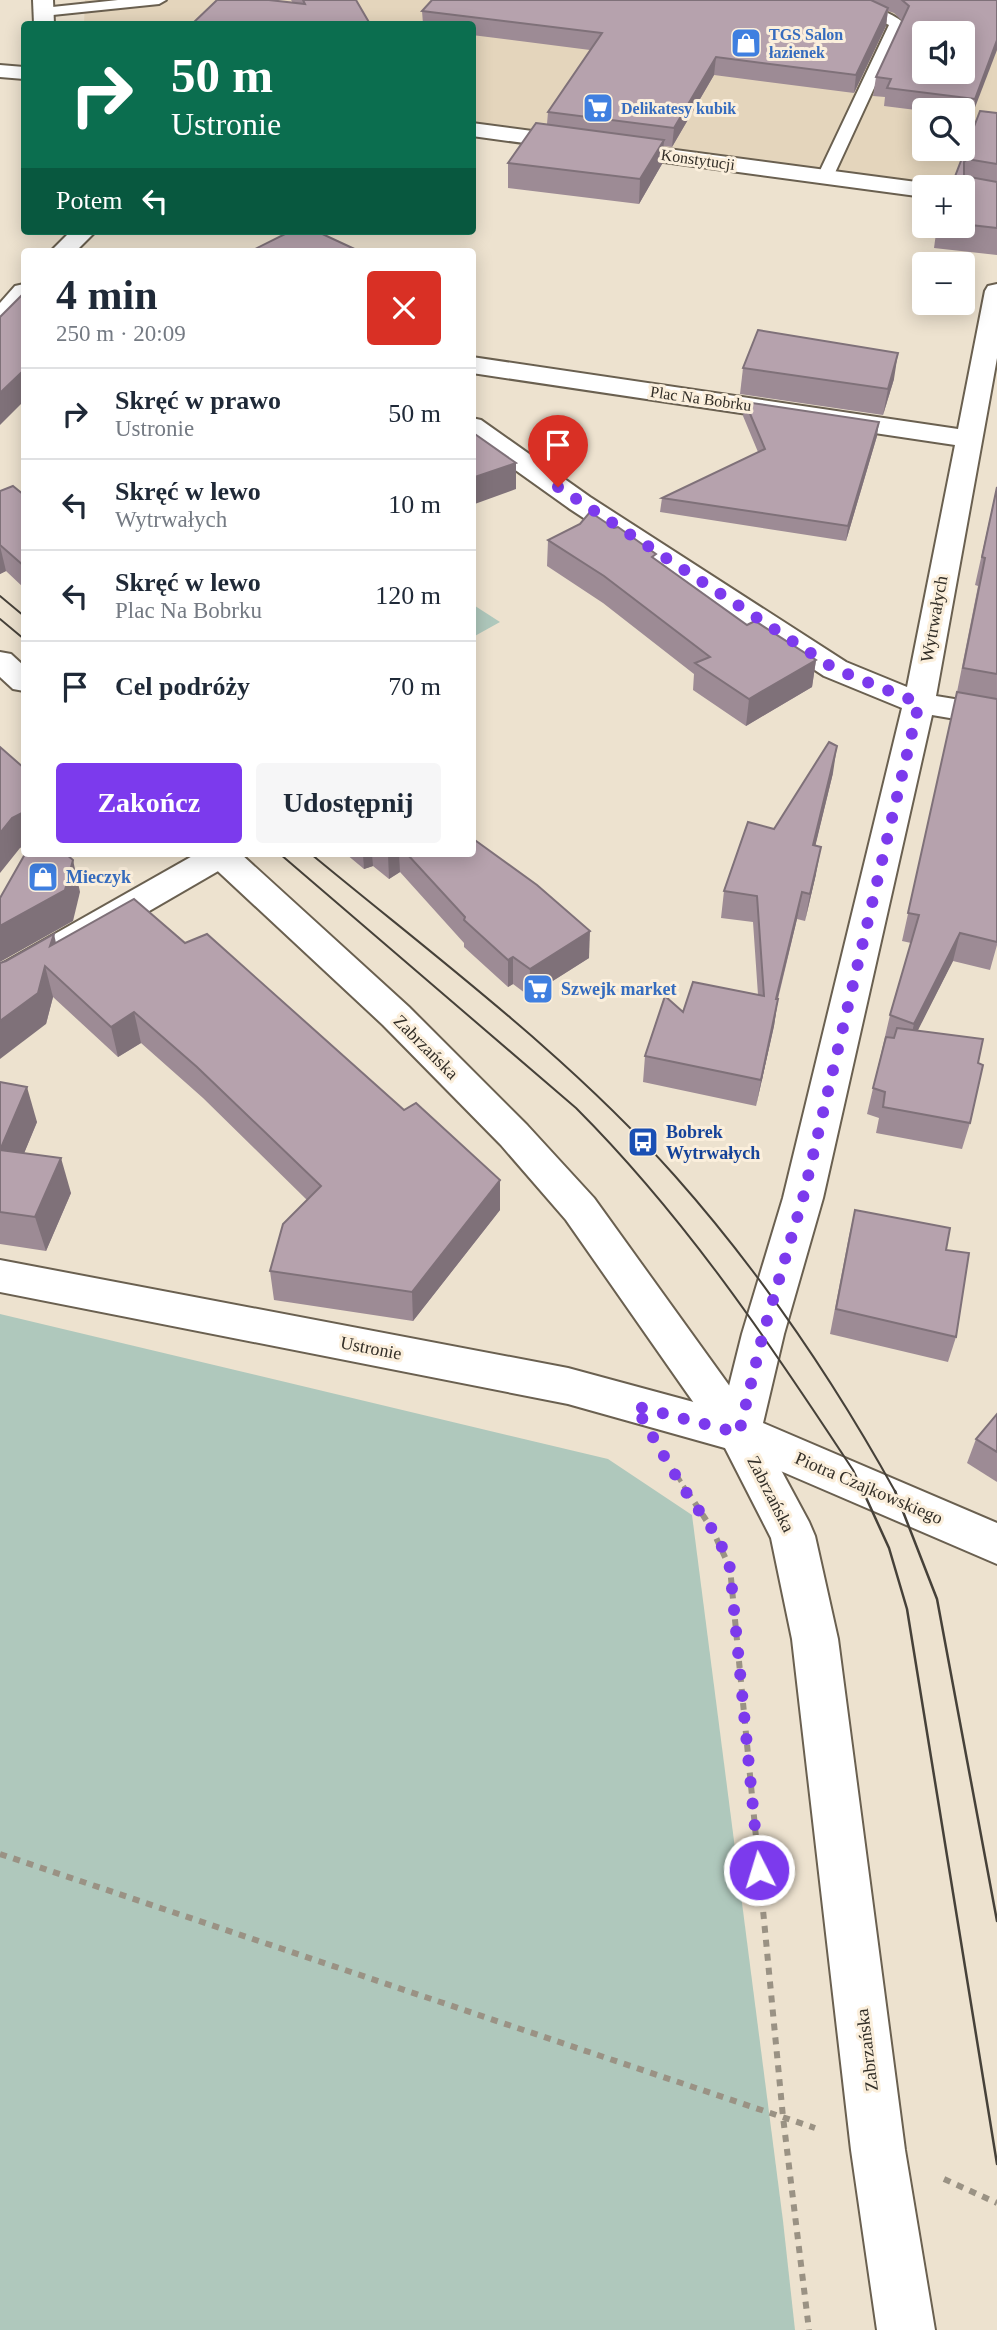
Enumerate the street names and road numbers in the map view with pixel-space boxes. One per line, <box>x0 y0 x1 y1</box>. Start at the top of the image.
street label: Konstytucji <box>660 146 737 174</box>
street label: Plac Na Bobrku <box>649 383 753 414</box>
street label: Wytrwałych <box>917 574 951 664</box>
street label: Zabrzańska <box>390 1011 462 1083</box>
street label: Ustronie <box>339 1332 403 1364</box>
street label: Piotra Czajkowskiego <box>792 1448 946 1528</box>
street label: Zabrzańska <box>743 1453 799 1536</box>
street label: Zabrzańska <box>852 2008 882 2092</box>

